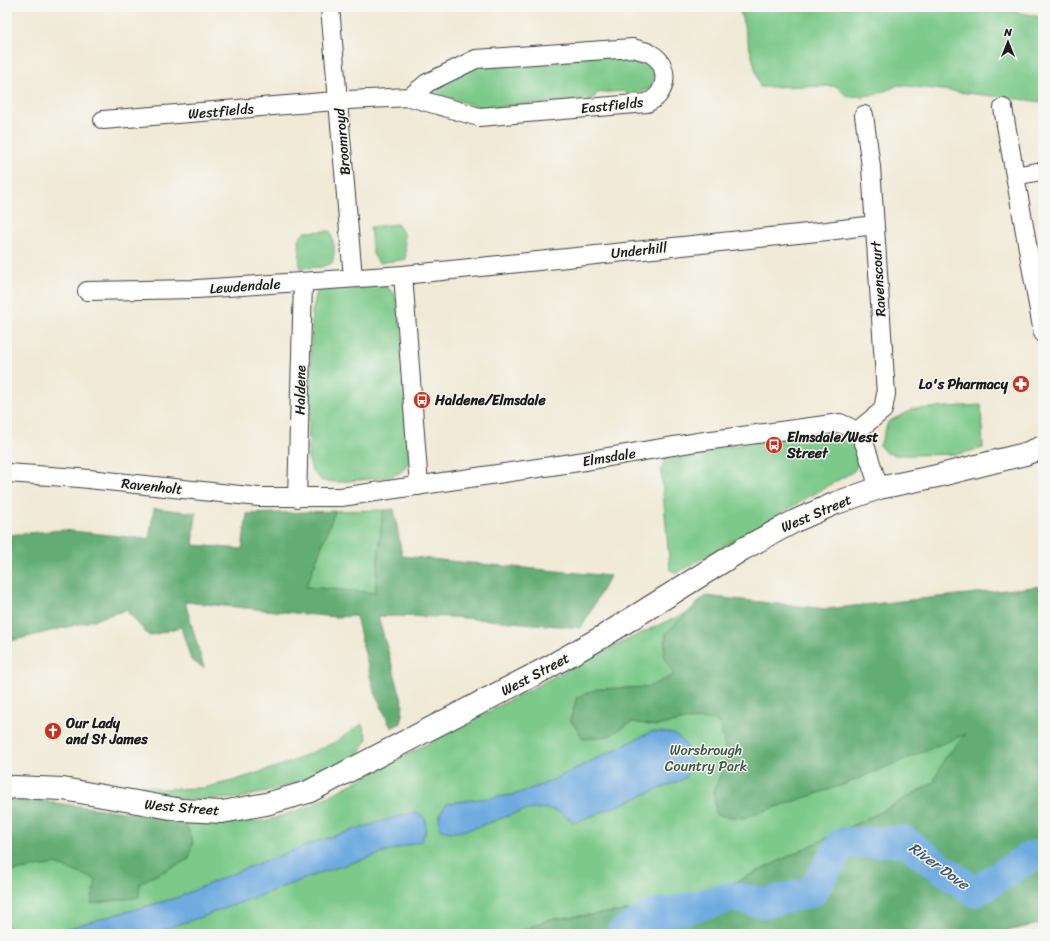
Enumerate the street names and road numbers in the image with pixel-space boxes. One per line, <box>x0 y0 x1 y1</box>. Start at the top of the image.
street label: Eastfields <box>580 90 645 121</box>
street label: Westfields <box>187 96 256 127</box>
street label: Broomroyd <box>327 106 358 176</box>
street label: Underhill <box>610 235 669 266</box>
street label: Ravenscourt <box>863 239 894 317</box>
street label: Lewdendale <box>209 272 281 301</box>
street label: Haldene <box>288 365 313 415</box>
street label: Elmsdale <box>581 441 638 474</box>
street label: Ravenholt <box>120 471 184 502</box>
street label: West Street <box>777 487 856 540</box>
street label: West Street <box>496 646 574 703</box>
street label: West Street <box>144 792 220 823</box>

